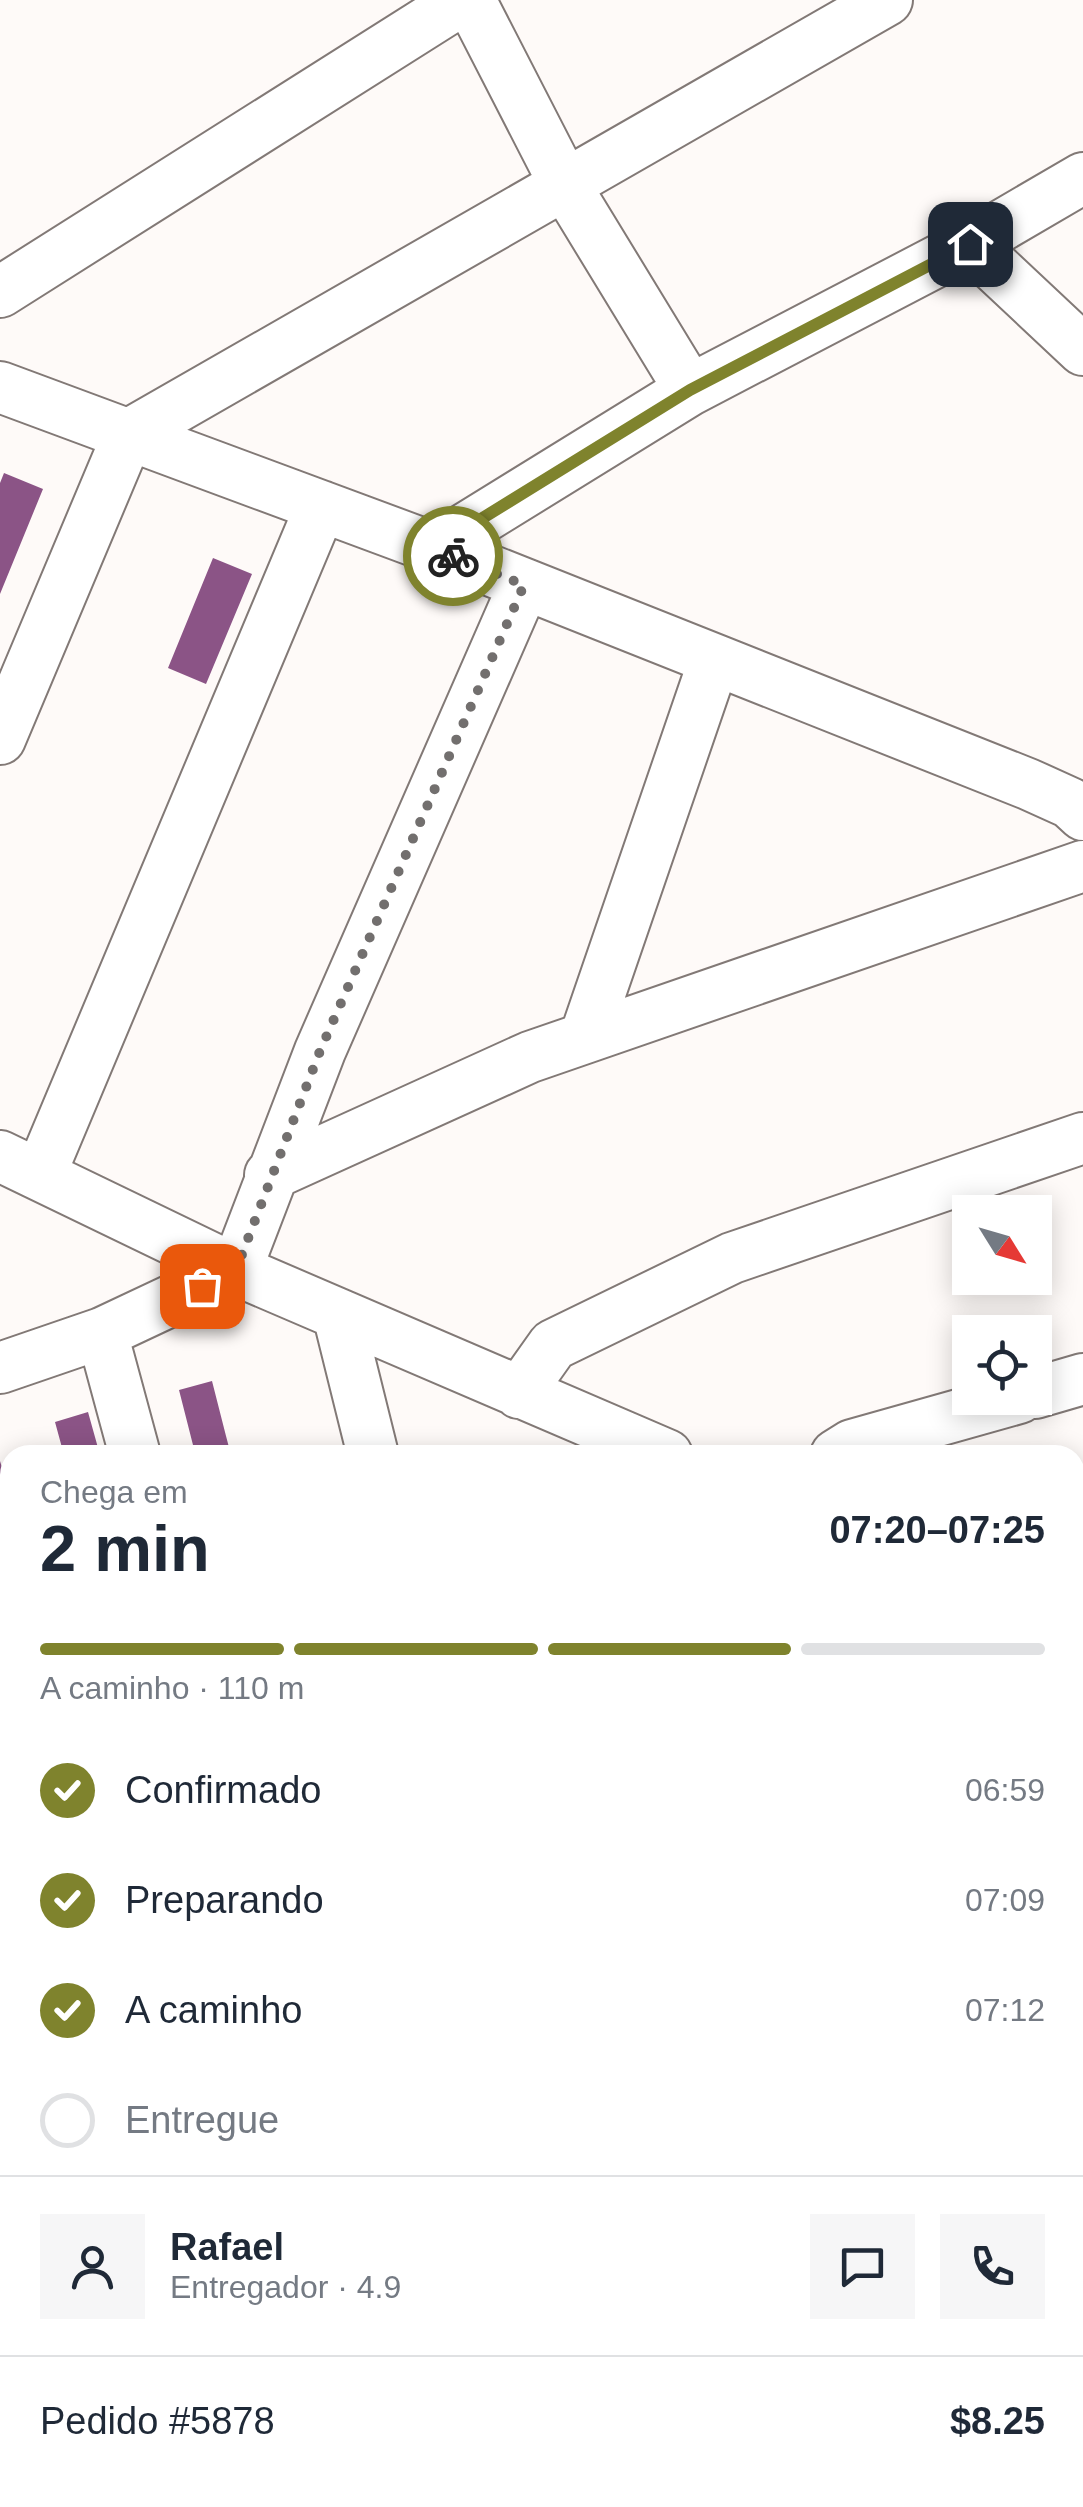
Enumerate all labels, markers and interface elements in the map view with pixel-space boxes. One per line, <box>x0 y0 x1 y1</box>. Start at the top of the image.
pin <box>928 202 1013 287</box>
icon: home <box>943 217 998 272</box>
courier <box>403 506 503 606</box>
icon: bike <box>426 529 481 584</box>
north arrow <box>952 1195 1052 1295</box>
map controls <box>952 1195 1052 1415</box>
pin <box>160 1244 245 1329</box>
icon: bag <box>175 1259 230 1314</box>
button: locate <box>952 1315 1052 1415</box>
text: Chega em <box>40 1474 188 1510</box>
text: 07:20–07:25 <box>829 1509 1045 1551</box>
text: 2 min <box>40 1512 210 1585</box>
text: A caminho · 110 m <box>40 1670 304 1706</box>
icon: check <box>40 1763 95 1818</box>
text: Confirmado <box>125 1769 321 1811</box>
text: 06:59 <box>965 1772 1045 1808</box>
icon: check <box>40 1873 95 1928</box>
text: Preparando <box>125 1879 324 1921</box>
text: 07:09 <box>965 1882 1045 1918</box>
icon: check <box>40 1983 95 2038</box>
text: A caminho <box>125 1989 302 2031</box>
text: 07:12 <box>965 1992 1045 2028</box>
text: Entregue <box>125 2099 279 2141</box>
button: person <box>40 2214 145 2319</box>
button: chat <box>810 2214 915 2319</box>
button: phone <box>940 2214 1045 2319</box>
text: Rafael <box>170 2226 284 2268</box>
text: Entregador · 4.9 <box>170 2269 401 2305</box>
text: Pedido #5878 <box>40 2400 275 2442</box>
text: $8.25 <box>950 2400 1045 2442</box>

